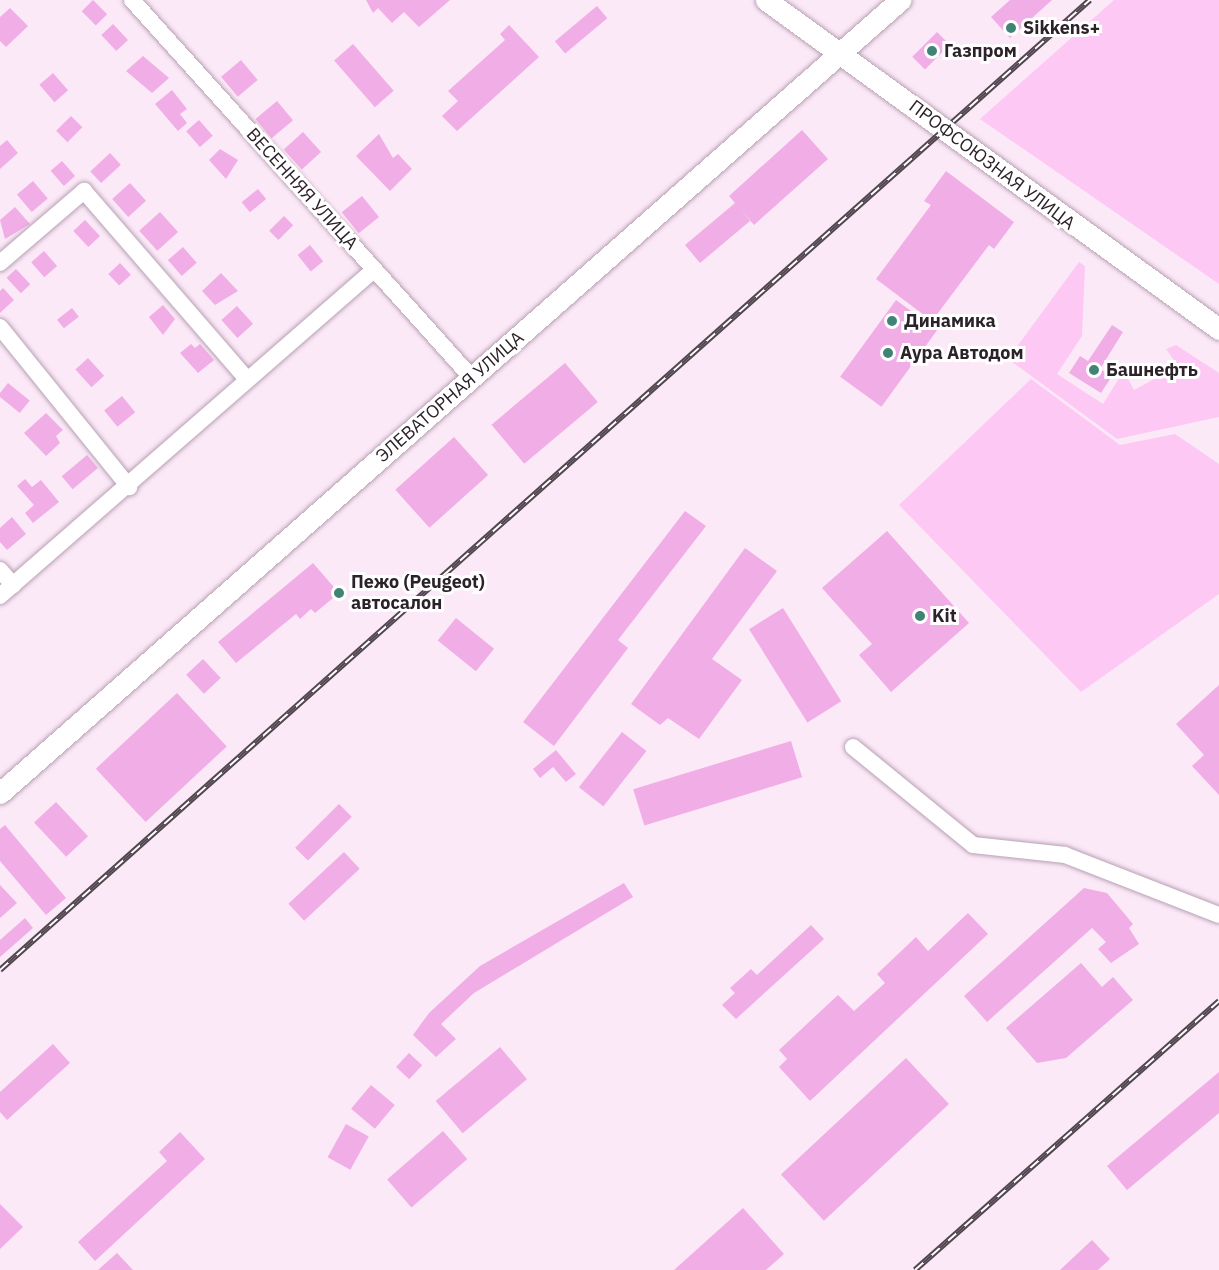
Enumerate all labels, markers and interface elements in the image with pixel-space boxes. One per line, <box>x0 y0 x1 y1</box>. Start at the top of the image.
place label: Sikkens+ <box>1023 17 1100 39</box>
marker: Sikkens+ <box>1004 21 1018 35</box>
place label: Газпром <box>944 40 1017 62</box>
marker: Газпром <box>925 44 939 58</box>
street label: ПРОФСОЮЗНАЯ УЛИЦА <box>905 96 1079 234</box>
street label: ВЕСЕННЯЯ УЛИЦА <box>242 124 362 254</box>
place label: Динамика <box>904 310 996 332</box>
marker: Динамика <box>885 314 899 328</box>
street label: ЭЛЕВАТОРНАЯ УЛИЦА <box>372 327 528 467</box>
place label: Аура Автодом <box>900 342 1023 364</box>
marker: Аура Автодом <box>881 346 895 360</box>
place label: Башнефть <box>1106 359 1198 381</box>
marker: Башнефть <box>1087 363 1101 377</box>
place label: Пежо (Peugeot) автосалон <box>351 572 485 614</box>
marker: Пежо (Peugeot) автосалон <box>332 586 346 600</box>
place label: Kit <box>932 605 957 627</box>
marker: Kit <box>913 609 927 623</box>

